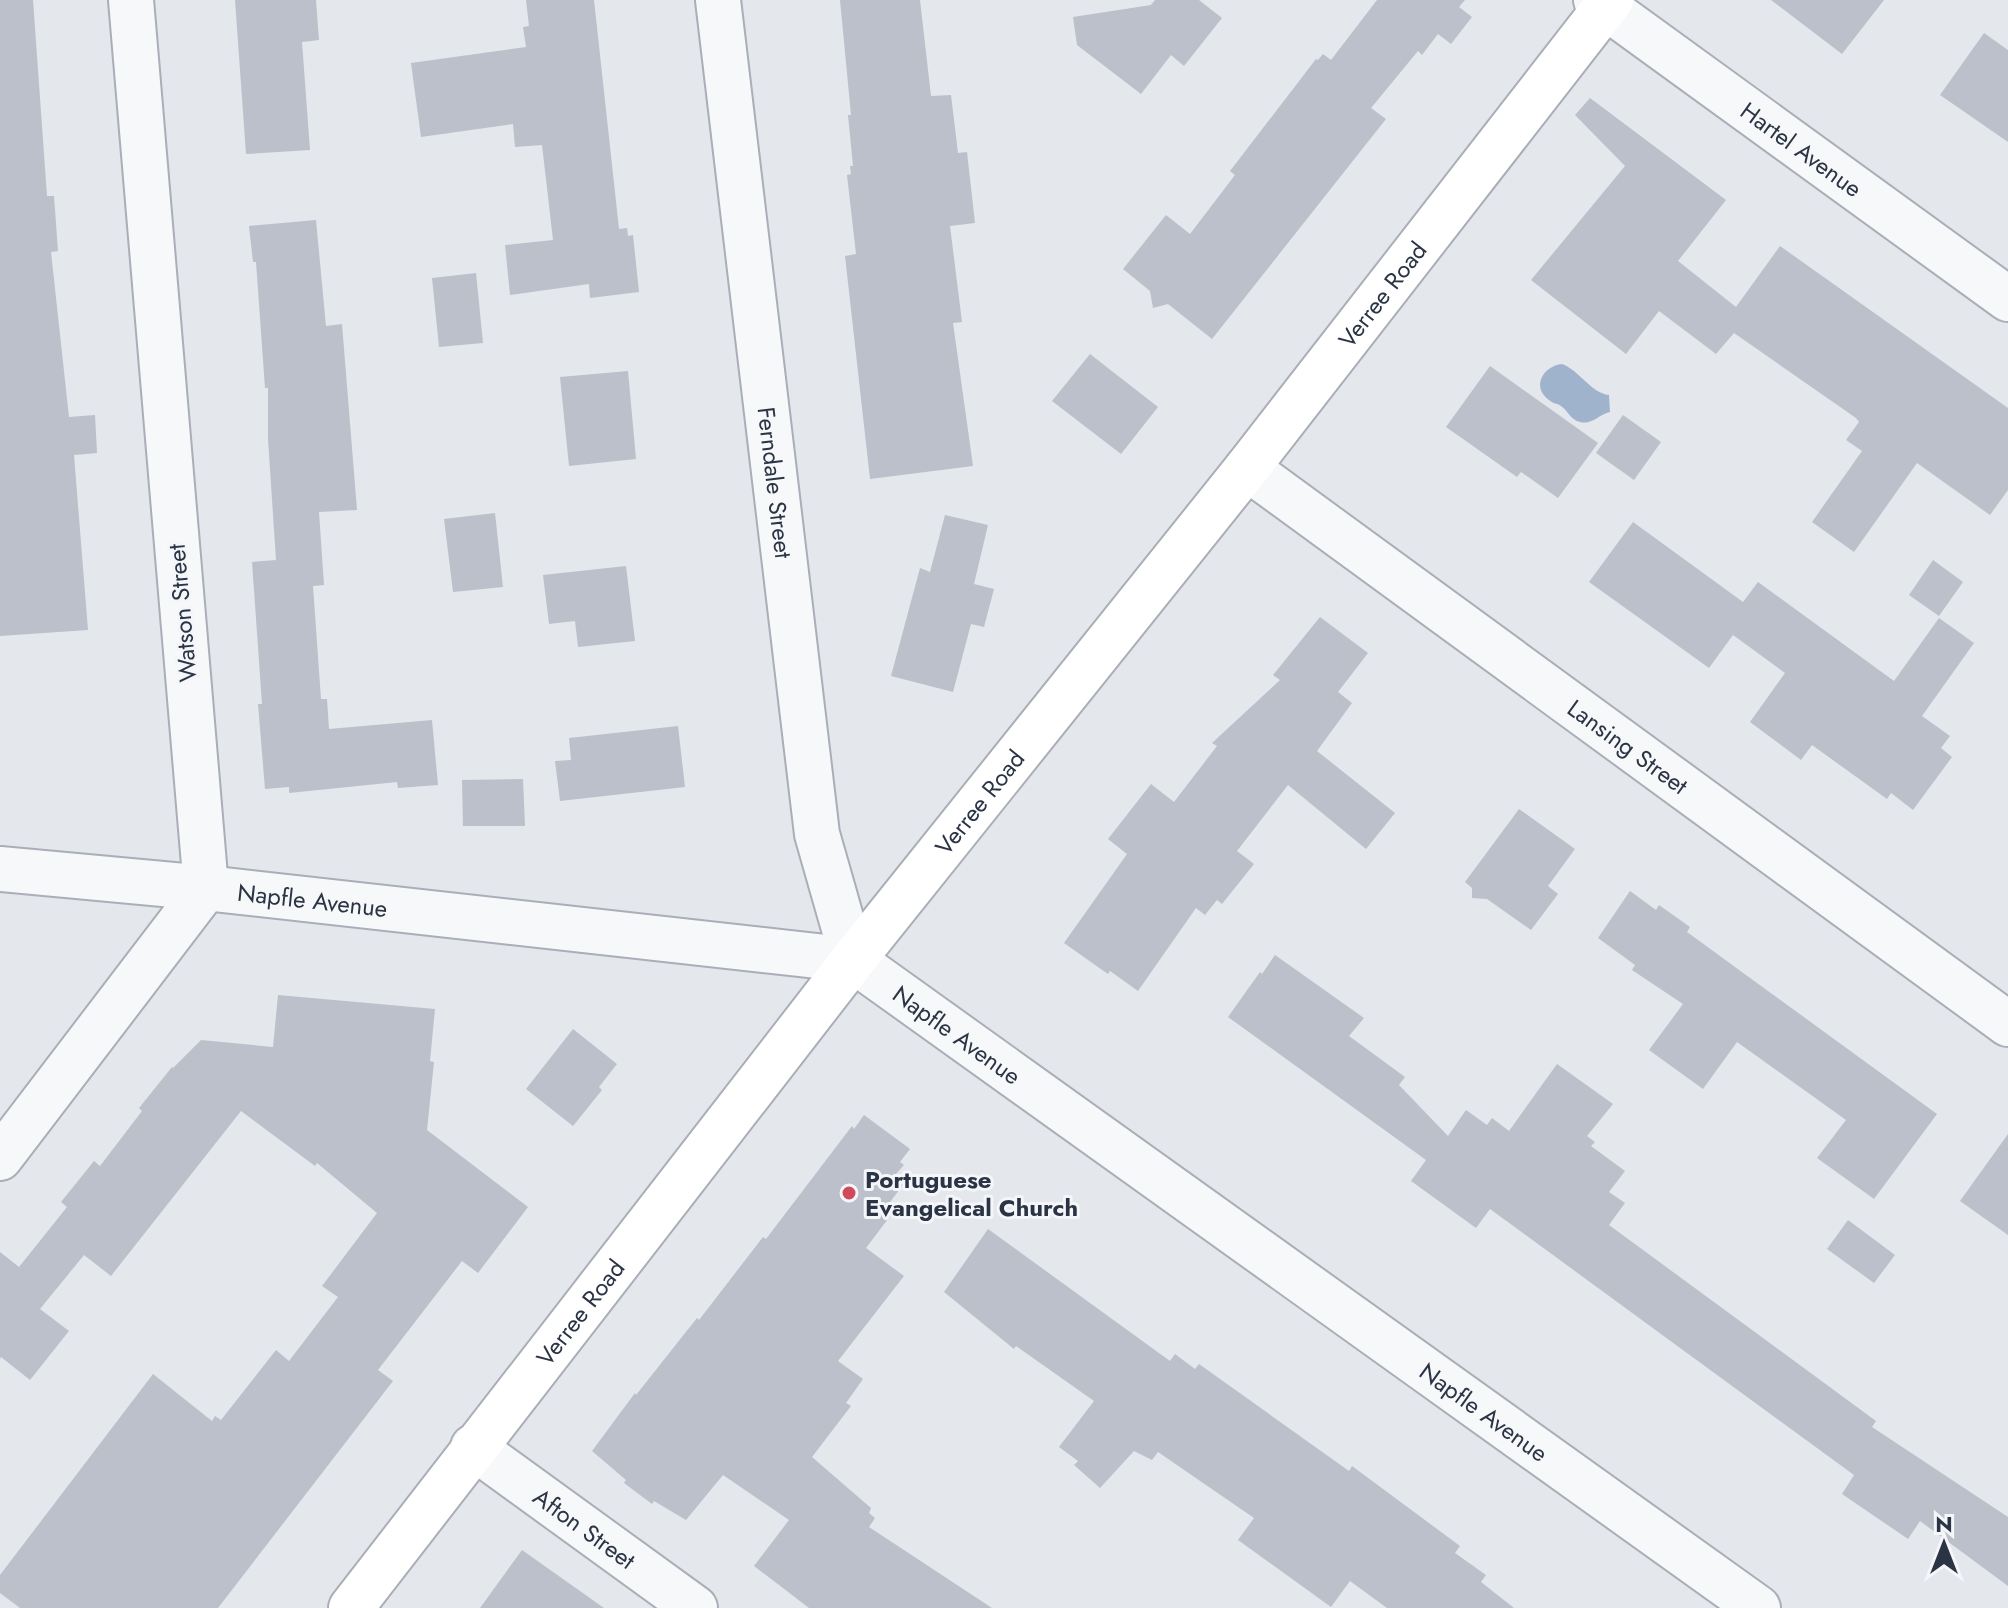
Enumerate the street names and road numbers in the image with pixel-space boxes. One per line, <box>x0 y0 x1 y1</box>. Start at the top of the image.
street label: Hartel Avenue <box>1734 93 1870 205</box>
street label: Verree Road <box>1330 234 1435 355</box>
street label: Ferndale Street <box>749 405 802 560</box>
street label: Watson Street <box>159 542 205 684</box>
street label: Lansing Street <box>1561 691 1696 803</box>
street label: Verree Road <box>926 742 1033 862</box>
street label: Napfle Avenue <box>236 874 389 926</box>
street label: Napfle Avenue <box>886 977 1029 1093</box>
street label: Verree Road <box>528 1252 633 1373</box>
street label: Napfle Avenue <box>1413 1354 1555 1470</box>
street label: Afton Street <box>526 1479 643 1577</box>

